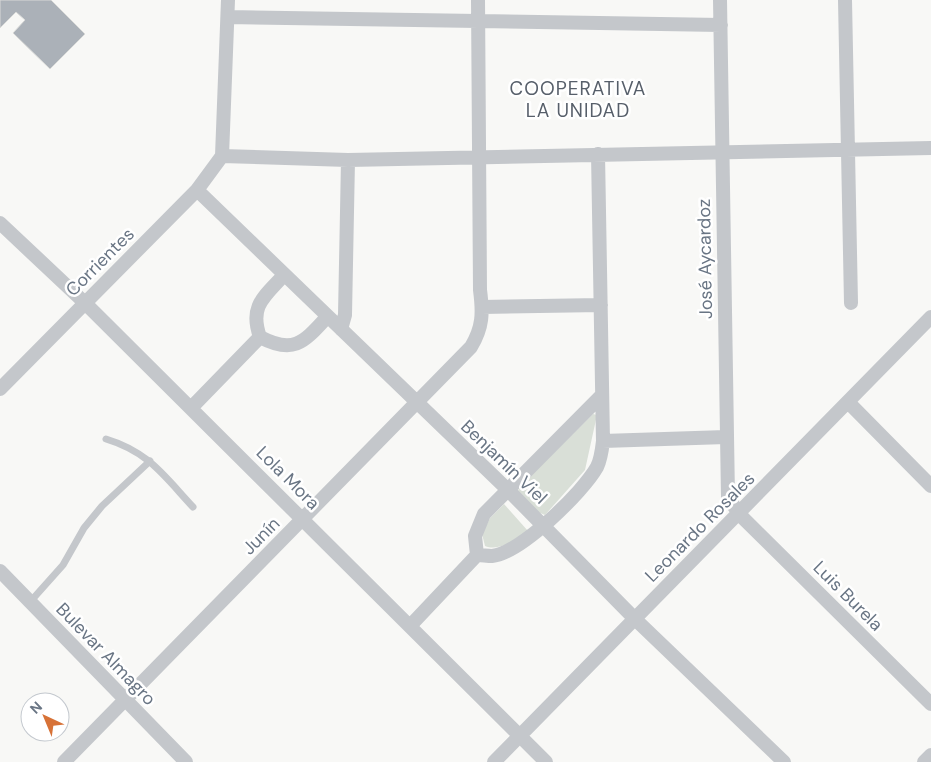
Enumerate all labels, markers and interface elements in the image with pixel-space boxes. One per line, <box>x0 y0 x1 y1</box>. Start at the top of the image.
district label: COOPERATIVA LA UNIDAD <box>510 76 646 123</box>
street label: José Aycardoz <box>692 199 718 319</box>
street label: Corrientes <box>60 222 140 302</box>
street label: Benjamín Viel <box>456 415 552 509</box>
street label: Lola Mora <box>251 441 325 515</box>
street label: Leonardo Rosales <box>640 467 760 587</box>
street label: Junín <box>237 512 285 560</box>
street label: Luis Burela <box>808 556 888 636</box>
street label: Bulevar Almagro <box>51 597 161 711</box>
north arrow <box>20 692 70 742</box>
text: N <box>26 698 46 718</box>

